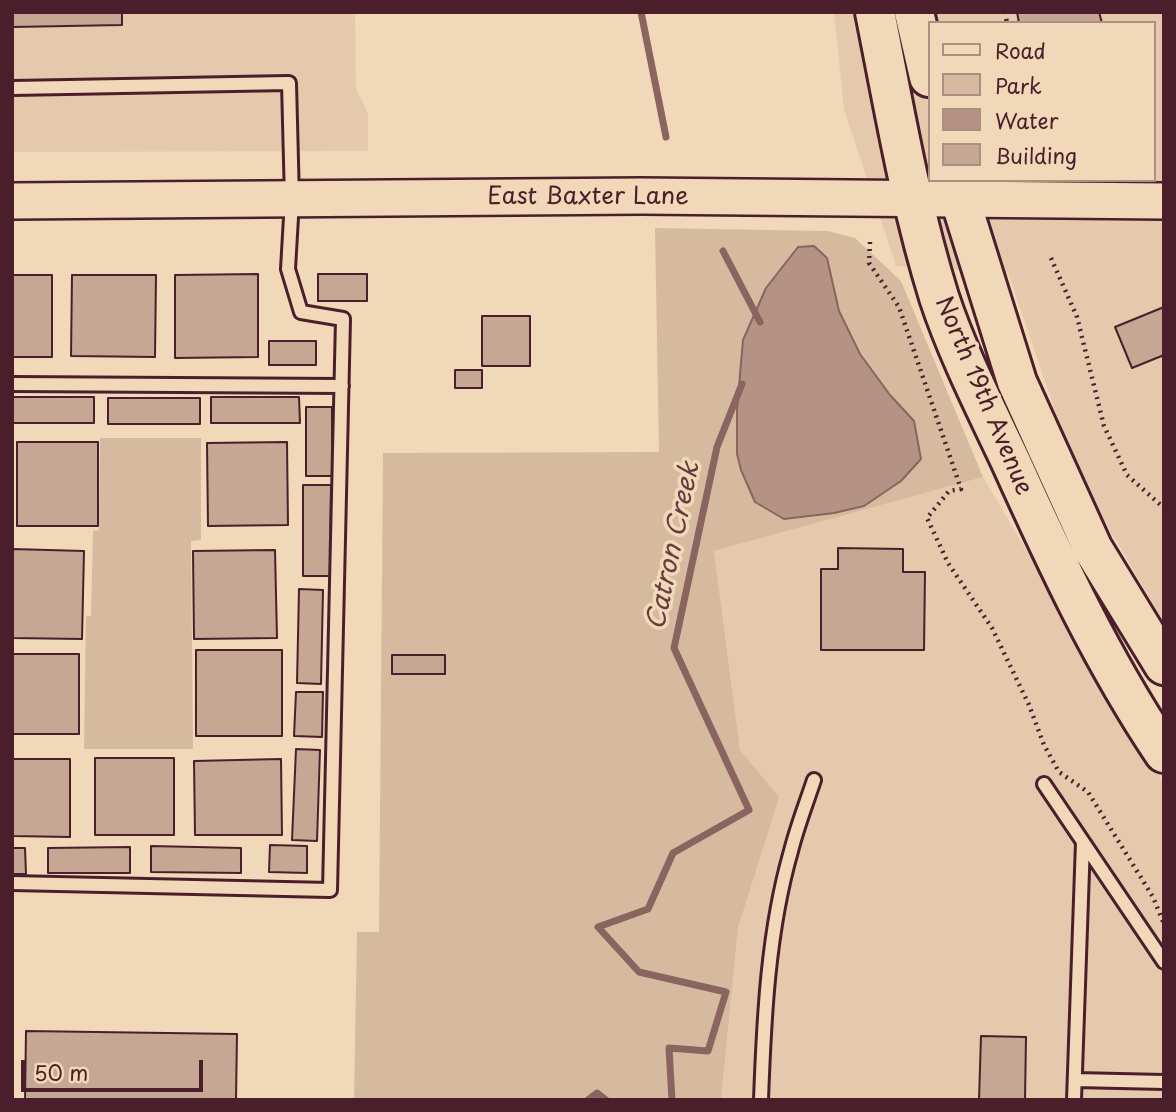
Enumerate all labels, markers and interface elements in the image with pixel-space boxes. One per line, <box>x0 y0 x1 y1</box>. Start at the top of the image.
legend <box>928 21 1155 182</box>
text: Road <box>995 34 1046 66</box>
text: Park <box>995 69 1042 101</box>
text: Water <box>995 104 1058 136</box>
text: Building <box>995 139 1077 171</box>
street label: East Baxter Lane <box>487 183 689 211</box>
street label: North 19th Avenue <box>928 292 1038 500</box>
water label: Catron Creek <box>641 459 707 633</box>
scale bar <box>24 1046 206 1090</box>
text: 50 m <box>34 1056 88 1088</box>

